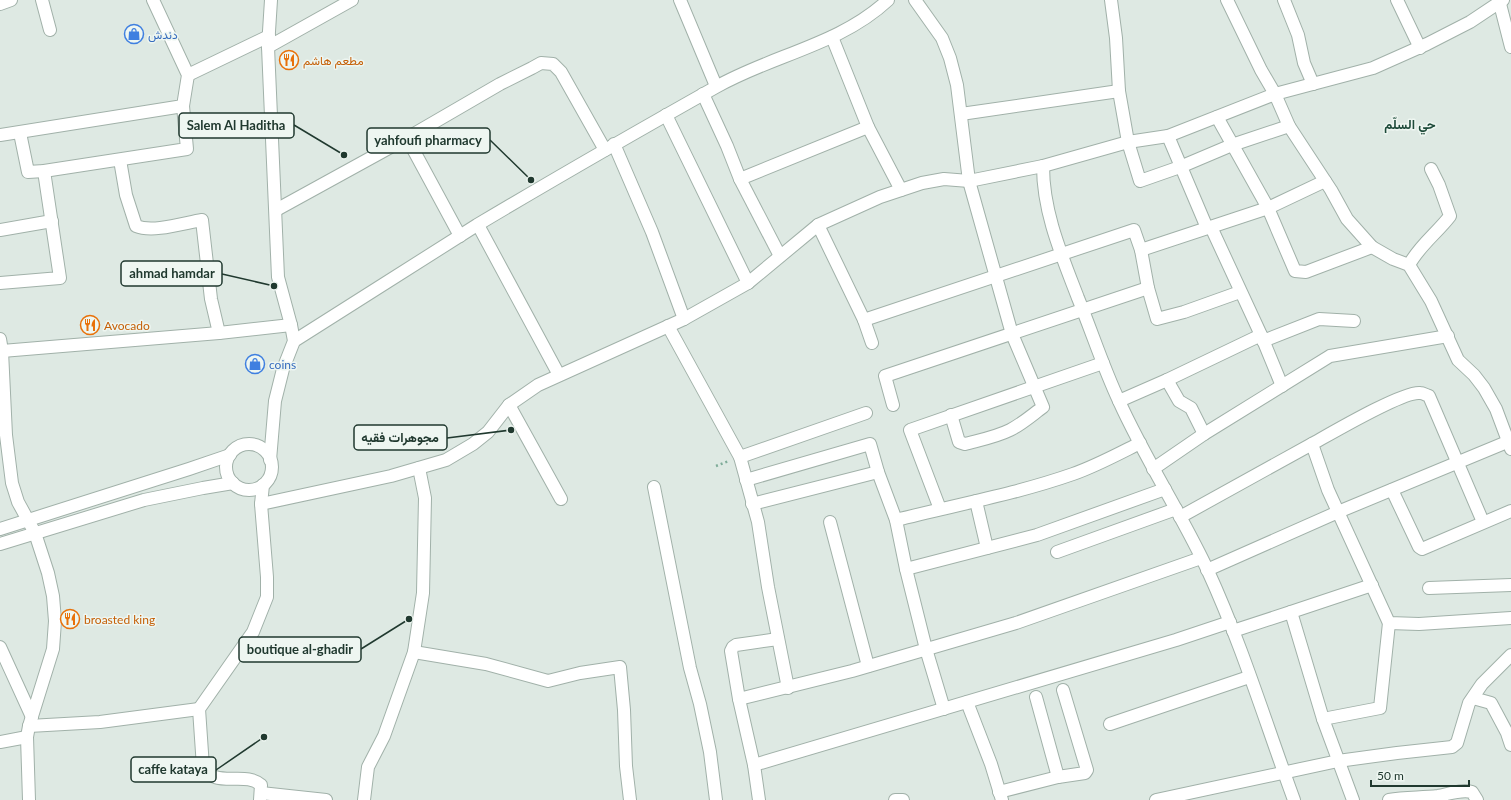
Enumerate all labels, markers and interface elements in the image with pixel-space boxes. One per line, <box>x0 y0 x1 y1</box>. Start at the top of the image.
shop icon: دندش <box>123 23 145 45</box>
place label: دندش <box>148 27 178 43</box>
restaurant icon: مطعم هاشم <box>278 49 300 71</box>
place label: مطعم هاشم <box>303 53 364 69</box>
callout: Salem Al Haditha <box>179 113 294 138</box>
district label: حي السلّم <box>1384 116 1436 135</box>
text: Salem Al Haditha <box>187 117 285 133</box>
callout: yahfoufi pharmacy <box>367 128 490 153</box>
text: yahfoufi pharmacy <box>374 132 482 148</box>
callout: ahmad hamdar <box>121 261 222 286</box>
text: ahmad hamdar <box>129 265 215 281</box>
restaurant icon: Avocado <box>79 314 101 336</box>
place label: Avocado <box>104 318 150 333</box>
shop icon: coins <box>244 353 266 375</box>
place label: coins <box>269 357 296 372</box>
callout: مجوهرات فقيه <box>354 425 447 450</box>
text: مجوهرات فقيه <box>361 429 439 446</box>
restaurant icon: broasted king <box>59 608 81 630</box>
place label: broasted king <box>84 612 155 627</box>
callout: boutique al-ghadir <box>239 637 361 662</box>
text: boutique al-ghadir <box>247 641 353 657</box>
callout: caffe kataya <box>131 757 216 782</box>
text: caffe kataya <box>138 761 208 777</box>
scale bar <box>1371 762 1469 788</box>
text: 50 m <box>1377 768 1404 783</box>

